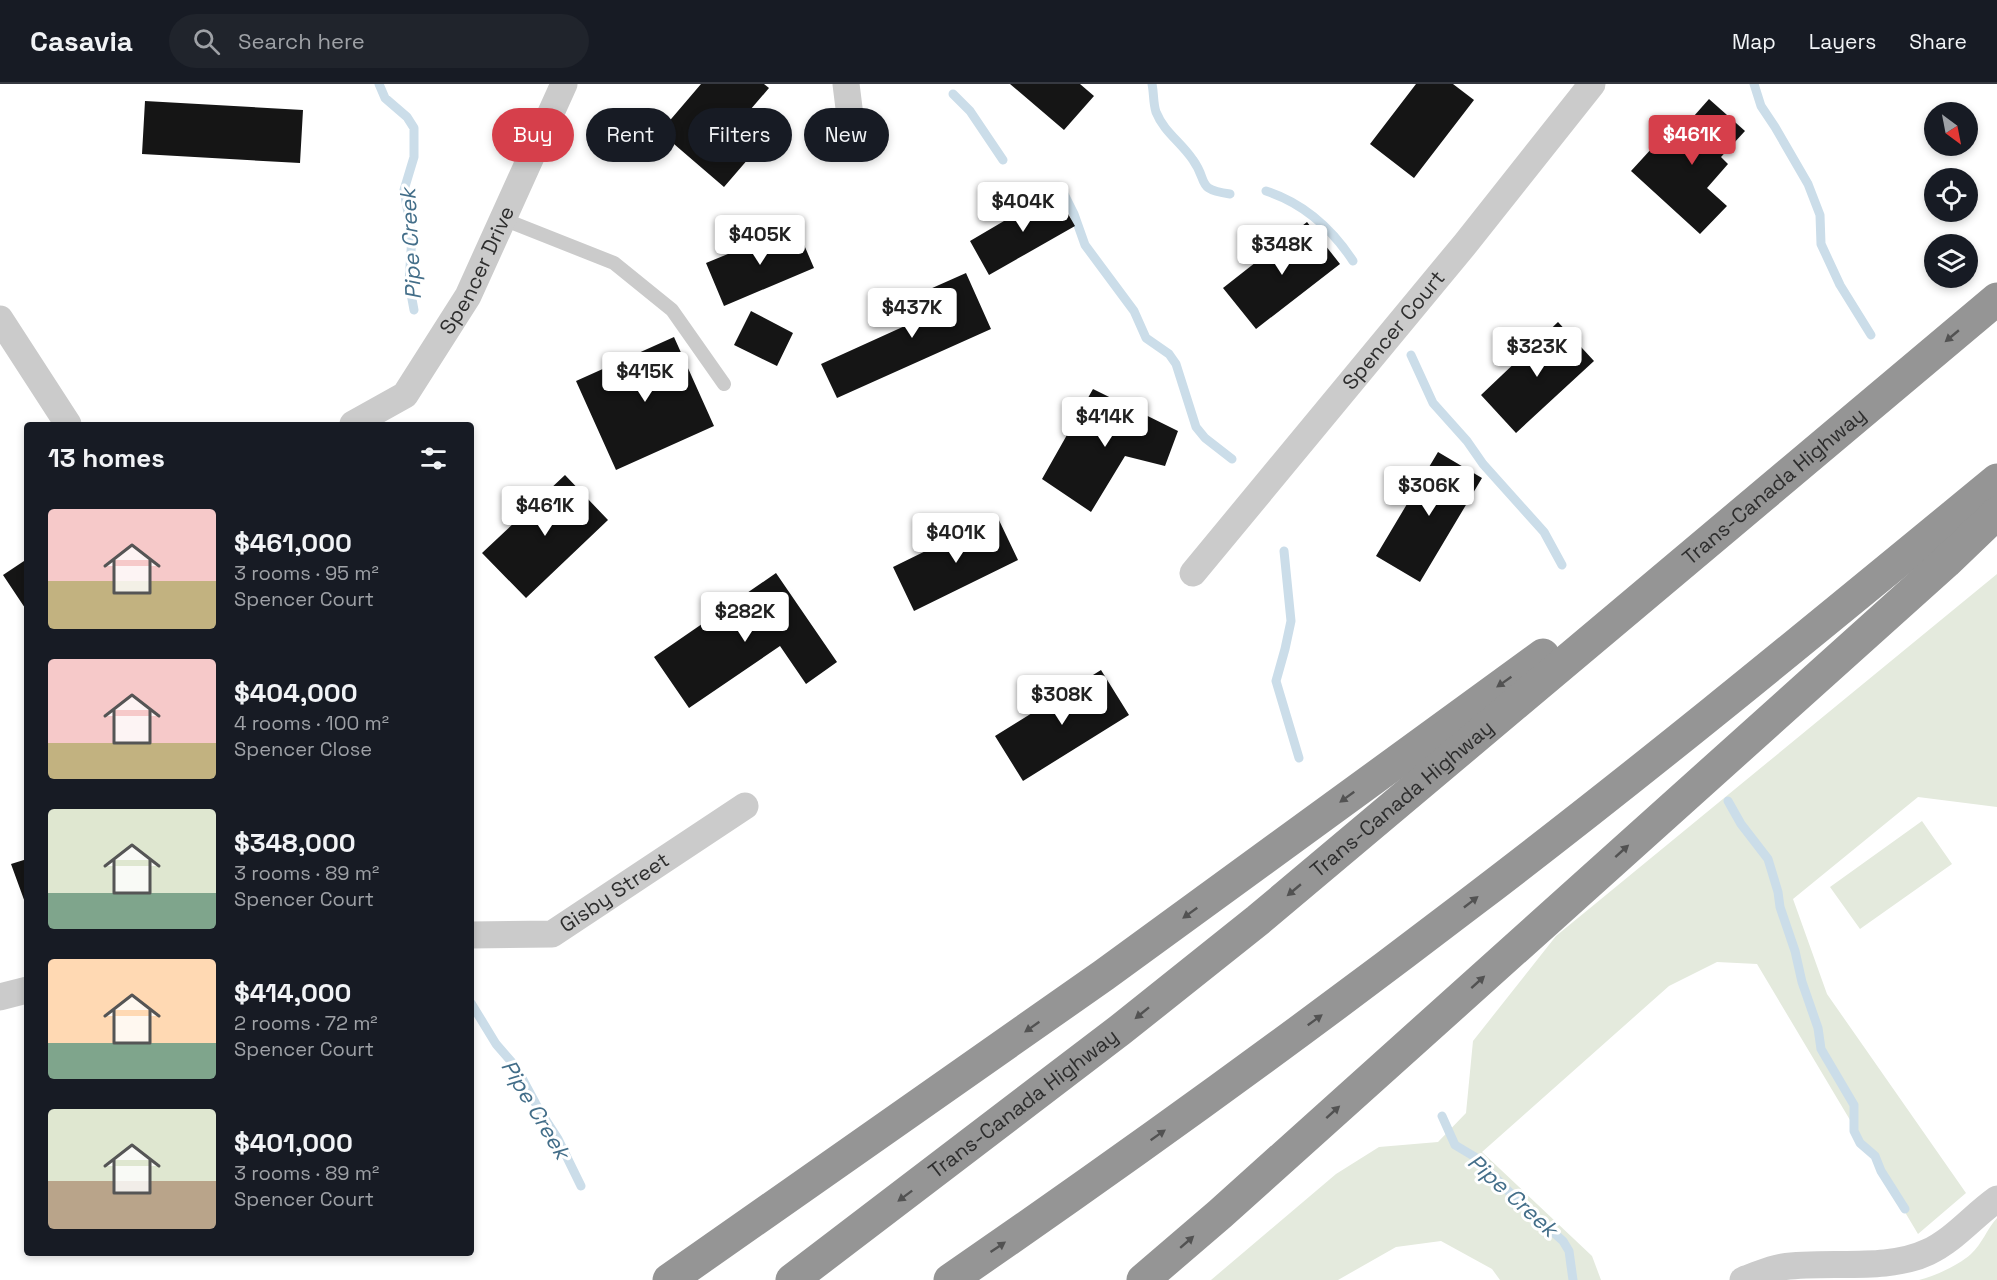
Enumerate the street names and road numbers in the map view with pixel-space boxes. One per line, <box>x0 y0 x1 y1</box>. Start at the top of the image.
street label: Spencer Drive <box>433 202 520 339</box>
street label: Spencer Court <box>1336 265 1451 395</box>
street label: Trans-Canada Highway <box>1676 401 1871 571</box>
street label: Trans-Canada Highway <box>1304 714 1499 883</box>
street label: Gisby Street <box>554 846 674 938</box>
street label: Trans-Canada Highway <box>923 1022 1123 1184</box>

